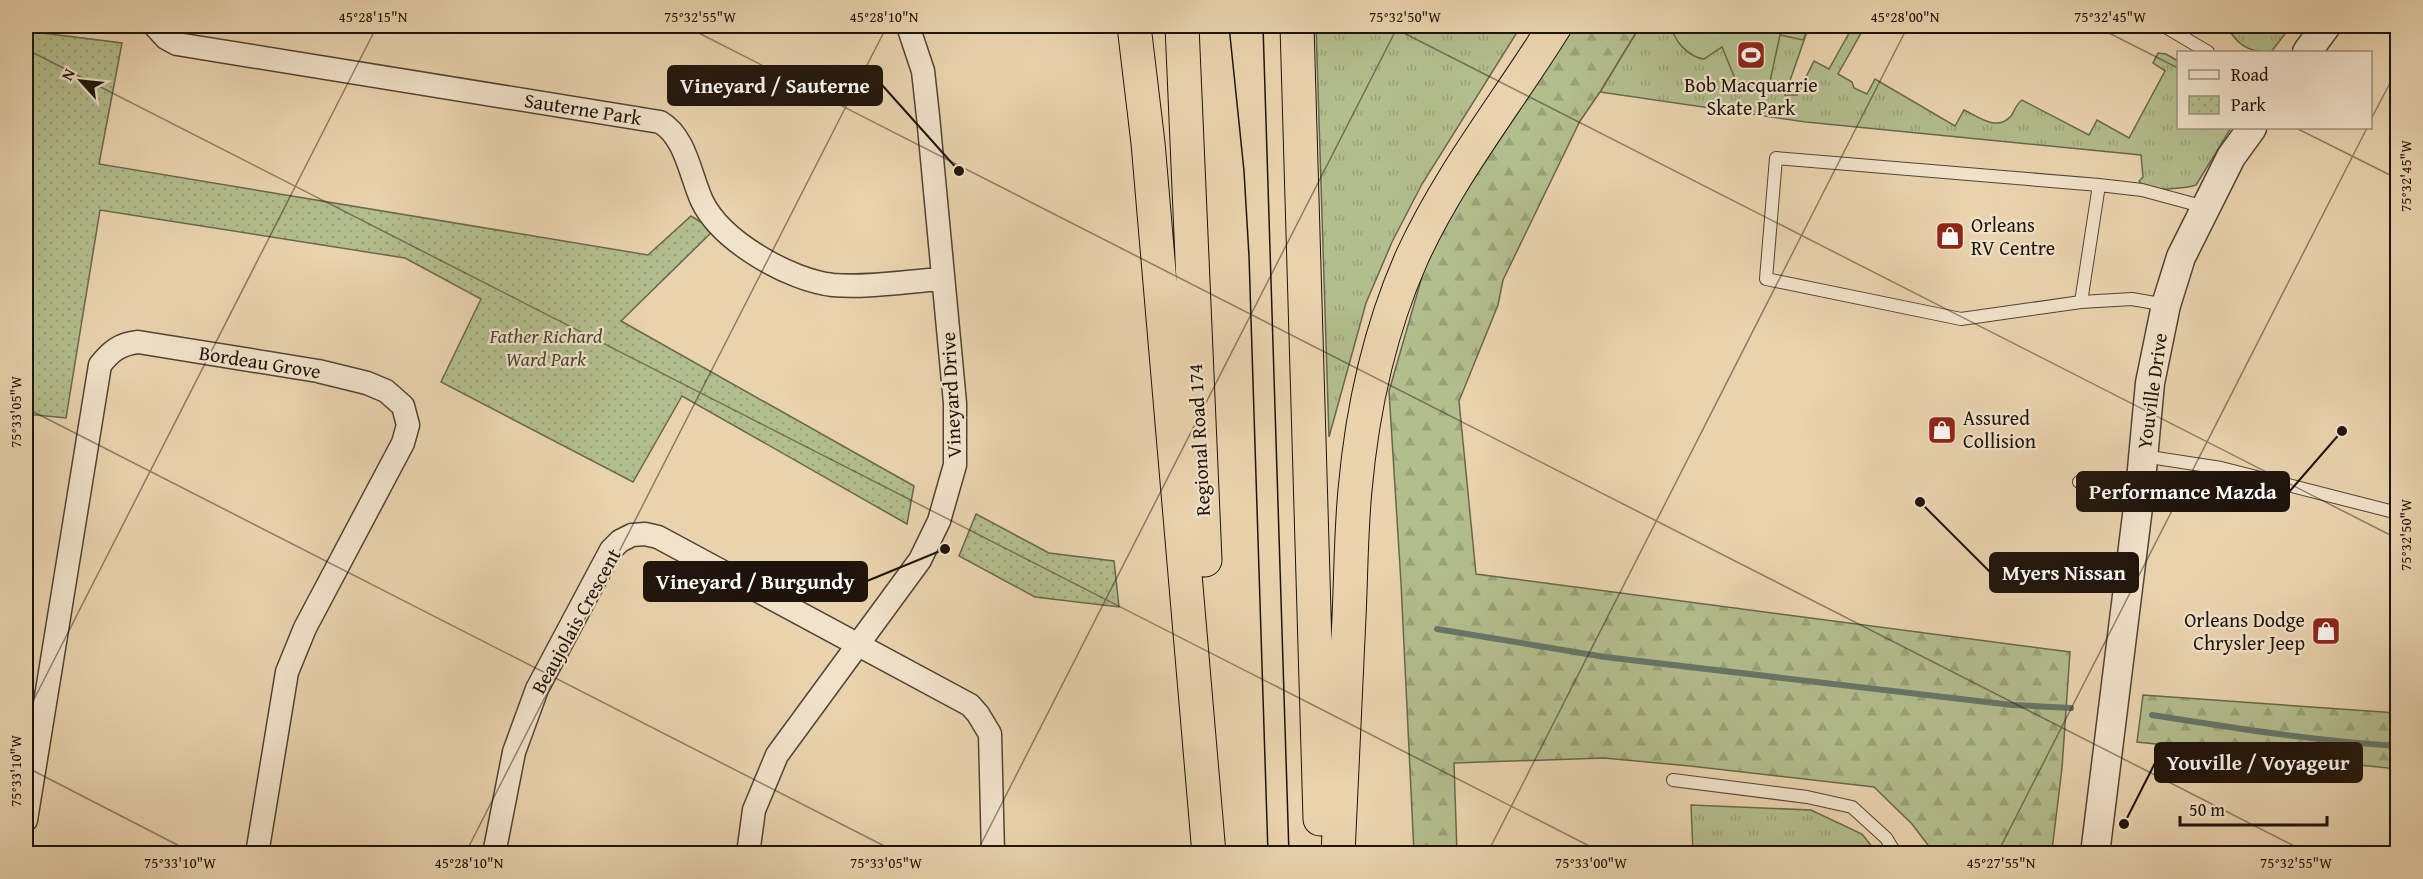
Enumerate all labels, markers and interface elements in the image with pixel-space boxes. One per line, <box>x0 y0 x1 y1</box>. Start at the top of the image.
text: 45°28'15"N <box>339 6 408 27</box>
text: 75°32'55"W <box>664 6 736 27</box>
text: 45°28'10"N <box>850 6 919 27</box>
text: 75°32'50"W <box>1369 6 1441 27</box>
text: 45°28'00"N <box>1871 6 1940 27</box>
text: 75°32'45"W <box>2074 6 2146 27</box>
sports icon: Bob Macquarrie Skate Park <box>1735 39 1767 71</box>
north arrow <box>51 51 111 111</box>
legend <box>2177 51 2372 129</box>
text: Road <box>2231 61 2269 88</box>
text: N <box>55 64 81 84</box>
callout: Vineyard / Sauterne <box>668 66 882 105</box>
text: Vineyard / Sauterne <box>680 70 870 101</box>
place label: Bob Macquarrie Skate Park <box>1684 70 1818 122</box>
street label: Sauterne Park <box>522 85 645 132</box>
text: Park <box>2231 91 2267 118</box>
text: 75°32'45"W <box>2395 140 2416 212</box>
place label: Orleans RV Centre <box>1971 210 2055 262</box>
shop icon: Orleans RV Centre <box>1934 220 1966 252</box>
park label: Father Richard Ward Park <box>488 321 603 373</box>
street label: Vineyard Drive <box>933 331 968 459</box>
street label: Youville Drive <box>2129 331 2174 451</box>
street label: Bordeau Grove <box>197 338 323 385</box>
street label: Regional Road 174 <box>1180 363 1217 517</box>
text: 75°33'05"W <box>5 376 26 448</box>
place label: Assured Collision <box>1963 403 2036 455</box>
shop icon: Assured Collision <box>1926 414 1958 446</box>
callout: Performance Mazda <box>2077 472 2289 511</box>
text: Performance Mazda <box>2089 476 2277 507</box>
text: 75°32'50"W <box>2395 499 2416 571</box>
street label: Beaujolais Crescent <box>524 543 628 699</box>
callout: Myers Nissan <box>1990 553 2138 592</box>
text: Myers Nissan <box>2002 557 2126 588</box>
callout: Vineyard / Burgundy <box>644 562 867 601</box>
text: Vineyard / Burgundy <box>656 566 854 597</box>
place label: Orleans Dodge Chrysler Jeep <box>2184 605 2305 657</box>
shop icon: Orleans Dodge Chrysler Jeep <box>2310 615 2342 647</box>
text: 75°33'10"W <box>5 735 26 807</box>
callout: Youville / Voyageur <box>2155 743 2362 782</box>
text: Youville / Voyageur <box>2166 747 2350 778</box>
scale bar <box>2180 789 2327 827</box>
text: 50 m <box>2189 796 2225 823</box>
text: 75°33'10"W <box>144 852 216 873</box>
text: 45°28'10"N <box>435 852 504 873</box>
text: 75°33'05"W <box>850 852 922 873</box>
text: 75°33'00"W <box>1555 852 1627 873</box>
text: 45°27'55"N <box>1967 852 2036 873</box>
text: 75°32'55"W <box>2260 852 2332 873</box>

